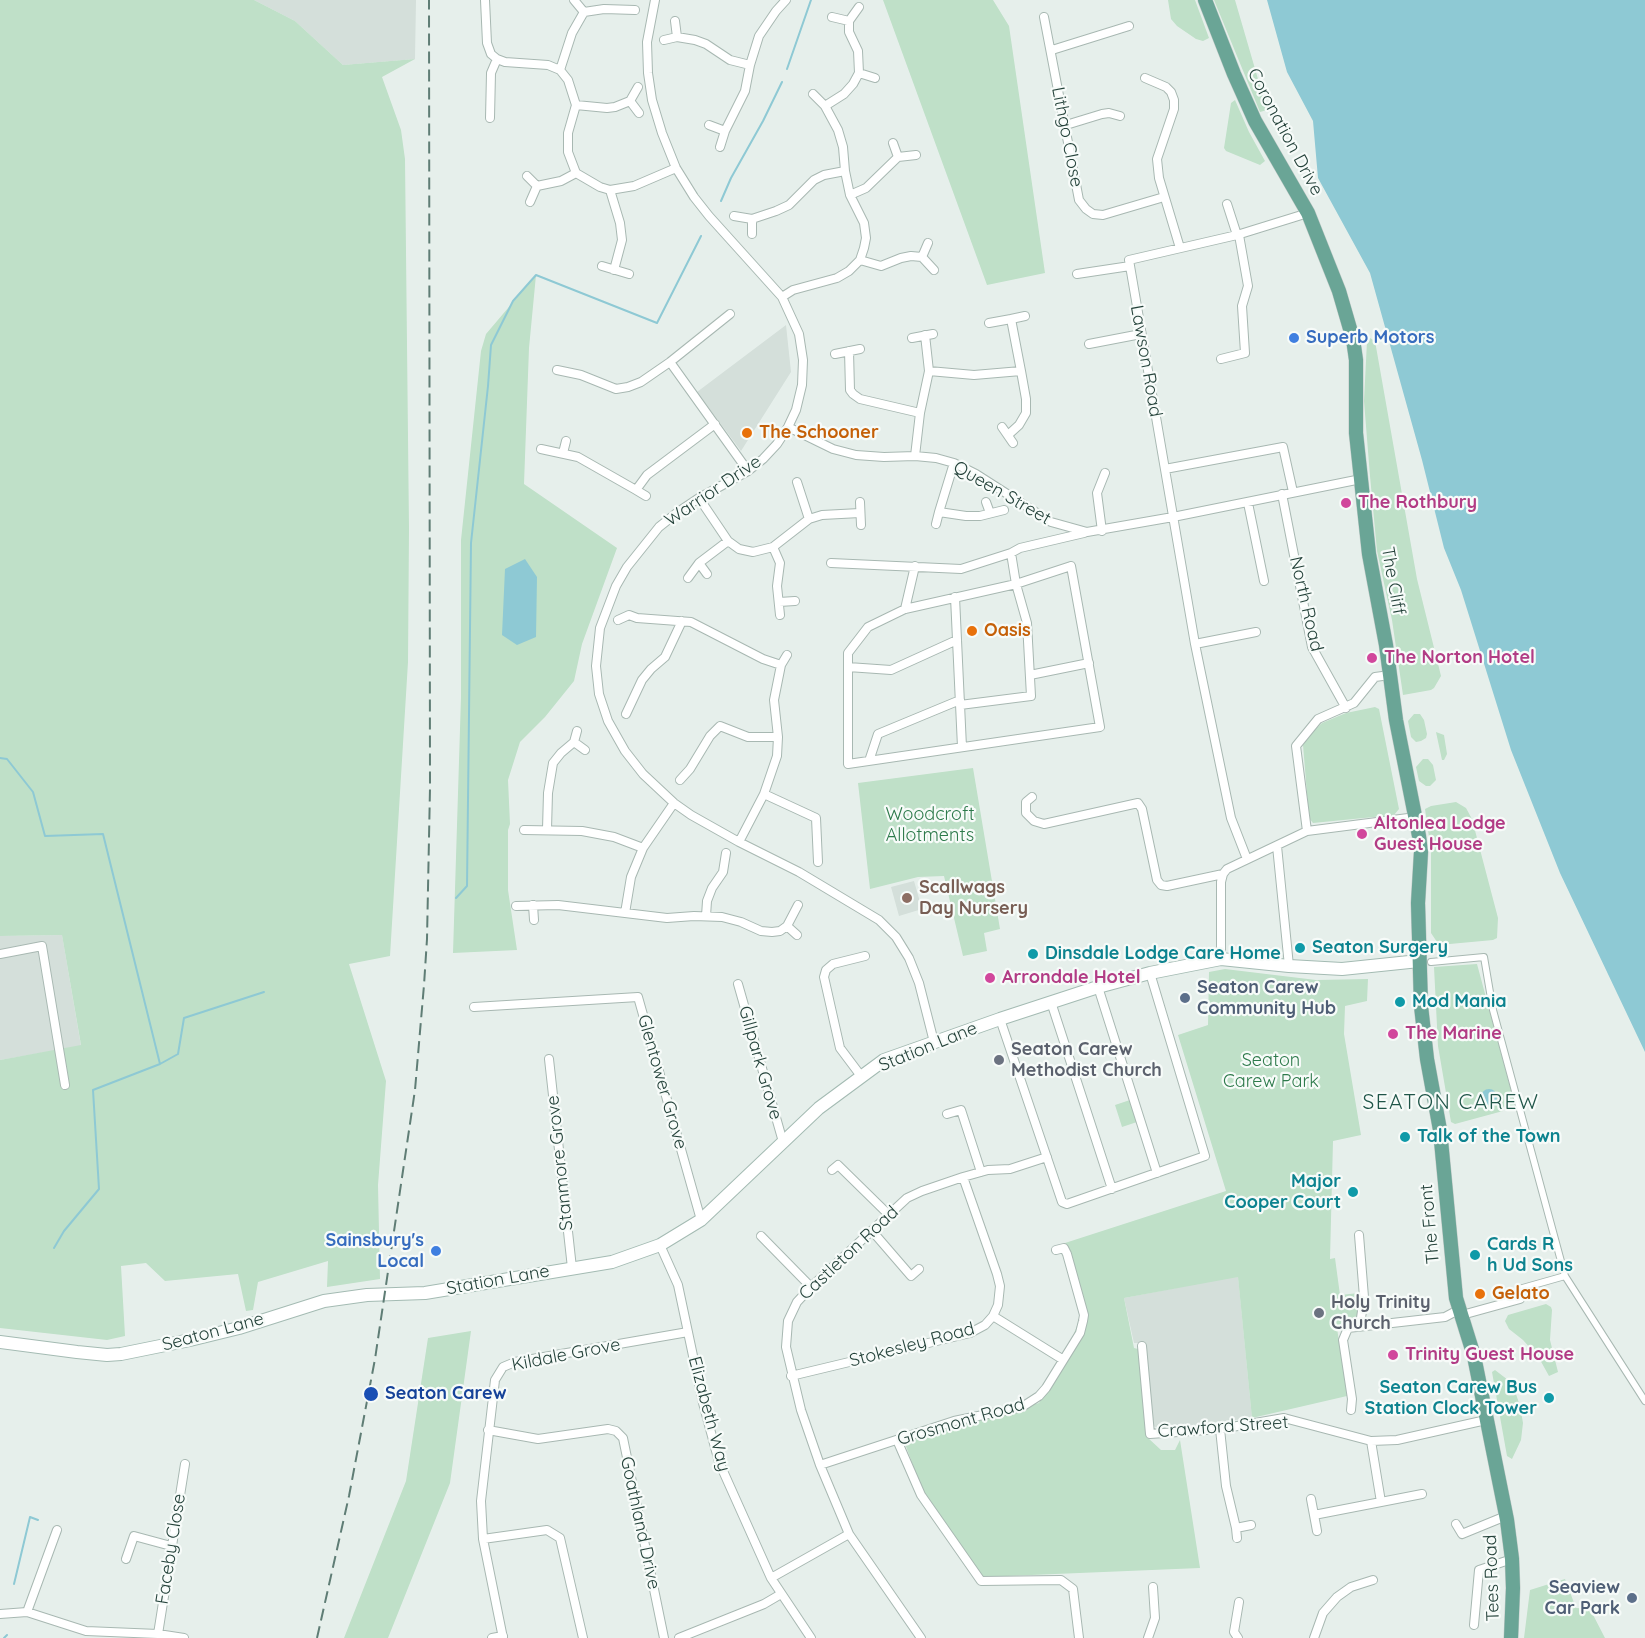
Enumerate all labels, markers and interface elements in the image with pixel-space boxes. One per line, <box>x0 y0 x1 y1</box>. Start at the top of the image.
street label: Coronation Drive <box>1242 65 1328 199</box>
street label: Lithgo Close <box>1047 85 1087 189</box>
street label: Lawson Road <box>1126 303 1166 419</box>
place label: Superb Motors <box>1306 327 1434 349</box>
marker: Superb Motors <box>1287 331 1301 345</box>
place label: The Schooner <box>759 422 879 444</box>
marker: The Schooner <box>740 426 754 440</box>
street label: Warrior Drive <box>661 451 765 531</box>
street label: Queen Street <box>949 456 1055 530</box>
place label: The Rothbury <box>1358 492 1477 514</box>
marker: The Rothbury <box>1339 496 1353 510</box>
street label: The Cliff <box>1376 545 1410 617</box>
street label: North Road <box>1285 554 1327 654</box>
place label: Oasis <box>984 620 1031 642</box>
marker: Oasis <box>965 624 979 638</box>
place label: The Norton Hotel <box>1384 647 1535 669</box>
marker: The Norton Hotel <box>1365 651 1379 665</box>
park label: Woodcroft Allotments <box>885 804 975 846</box>
place label: Altonlea Lodge Guest House <box>1374 813 1506 856</box>
marker: Altonlea Lodge Guest House <box>1355 827 1369 841</box>
place label: Scallwags Day Nursery <box>919 877 1028 920</box>
marker: Scallwags Day Nursery <box>900 891 914 905</box>
place label: Seaton Surgery <box>1312 937 1448 959</box>
marker: Seaton Surgery <box>1293 941 1307 955</box>
place label: Dinsdale Lodge Care Home <box>1045 943 1281 965</box>
marker: Dinsdale Lodge Care Home <box>1026 947 1040 961</box>
place label: Arrondale Hotel <box>1002 967 1141 989</box>
marker: Arrondale Hotel <box>983 971 997 985</box>
place label: Seaton Carew Community Hub <box>1197 977 1336 1020</box>
marker: Seaton Carew Community Hub <box>1178 991 1192 1005</box>
place label: Mod Mania <box>1412 991 1507 1013</box>
marker: Mod Mania <box>1393 995 1407 1009</box>
street label: Gillpark Grove <box>733 1004 787 1122</box>
street label: Glentower Grove <box>632 1012 692 1152</box>
street label: Station Lane <box>876 1017 980 1077</box>
place label: The Marine <box>1405 1023 1502 1045</box>
marker: The Marine <box>1386 1027 1400 1041</box>
place label: Seaton Carew Methodist Church <box>1011 1039 1162 1082</box>
park label: Seaton Carew Park <box>1223 1050 1319 1092</box>
marker: Seaton Carew Methodist Church <box>992 1053 1006 1067</box>
district label: SEATON CAREW <box>1362 1090 1540 1116</box>
street label: Stanmore Grove <box>542 1094 578 1232</box>
place label: Talk of the Town <box>1417 1126 1561 1148</box>
marker: Talk of the Town <box>1398 1130 1412 1144</box>
place label: Major Cooper Court <box>1224 1171 1341 1214</box>
street label: The Front <box>1416 1183 1444 1265</box>
marker: Major Cooper Court <box>1346 1185 1360 1199</box>
street label: Castleton Road <box>795 1201 903 1305</box>
place label: Sainsbury's Local <box>326 1230 424 1272</box>
place label: Cards R h Ud Sons <box>1487 1234 1573 1276</box>
marker: Sainsbury's Local <box>429 1244 443 1258</box>
marker: Cards R h Ud Sons <box>1468 1248 1482 1262</box>
street label: Station Lane <box>445 1260 551 1300</box>
place label: Gelato <box>1492 1283 1550 1305</box>
marker: Gelato <box>1473 1287 1487 1301</box>
place label: Holy Trinity Church <box>1331 1292 1431 1334</box>
marker: Holy Trinity Church <box>1312 1306 1326 1320</box>
street label: Seaton Lane <box>160 1308 266 1356</box>
street label: Stokesley Road <box>847 1318 977 1372</box>
street label: Kildale Grove <box>510 1334 622 1376</box>
place label: Trinity Guest House <box>1405 1344 1574 1366</box>
marker: Trinity Guest House <box>1386 1348 1400 1362</box>
street label: Elizabeth Way <box>683 1354 735 1474</box>
place label: Seaton Carew Bus Station Clock Tower <box>1365 1377 1537 1420</box>
place label: Seaton Carew <box>385 1383 506 1405</box>
marker: Seaton Carew <box>362 1385 380 1403</box>
marker: Seaton Carew Bus Station Clock Tower <box>1542 1391 1556 1405</box>
street label: Grosmont Road <box>895 1393 1027 1451</box>
street label: Crawford Street <box>1157 1412 1289 1442</box>
street label: Goathland Drive <box>615 1455 665 1591</box>
street label: Faceby Close <box>152 1492 190 1606</box>
street label: Tees Road <box>1480 1534 1504 1622</box>
place label: Seaview Car Park <box>1544 1577 1620 1620</box>
marker: Seaview Car Park <box>1625 1591 1639 1605</box>

